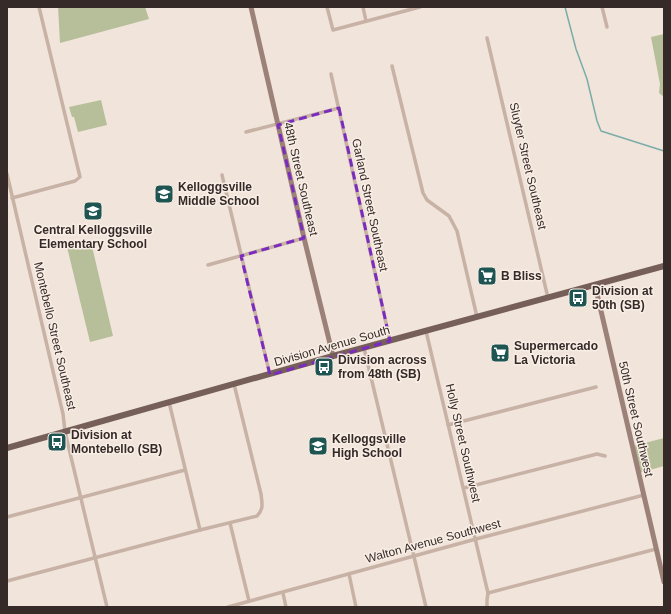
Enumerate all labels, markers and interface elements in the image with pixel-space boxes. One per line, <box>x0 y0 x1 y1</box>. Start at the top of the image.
street label: Sluyter Street Southeast <box>507 101 550 232</box>
street label: 48th Street Southeast <box>281 121 321 238</box>
street label: Garland Street Southeast <box>349 137 391 273</box>
place label: Kelloggsville Middle School <box>178 180 259 208</box>
school or university icon: Kelloggsville Middle School <box>153 183 175 205</box>
school or university icon: Central Kelloggsville Elementary School <box>82 200 104 222</box>
place label: Central Kelloggsville Elementary School <box>34 223 153 251</box>
street label: Montebello Street Southeast <box>31 261 79 412</box>
supermarket icon: B Bliss <box>476 265 498 287</box>
place label: B Bliss <box>501 269 542 283</box>
place label: Division at 50th (SB) <box>592 284 653 312</box>
bus stop icon: Division at 50th (SB) <box>567 287 589 309</box>
street label: Division Avenue South <box>272 323 392 369</box>
place label: Supermercado La Victoria <box>514 339 598 367</box>
supermarket icon: Supermercado La Victoria <box>489 342 511 364</box>
place label: Division across from 48th (SB) <box>338 353 427 381</box>
bus stop icon: Division across from 48th (SB) <box>313 356 335 378</box>
street label: 50th Street Southwest <box>616 360 656 479</box>
street label: Holly Street Southwest <box>443 382 484 504</box>
place label: Division at Montebello (SB) <box>71 428 162 456</box>
bus stop icon: Division at Montebello (SB) <box>46 431 68 453</box>
place label: Kelloggsville High School <box>332 432 406 460</box>
school or university icon: Kelloggsville High School <box>307 435 329 457</box>
street label: Walton Avenue Southwest <box>364 516 503 566</box>

